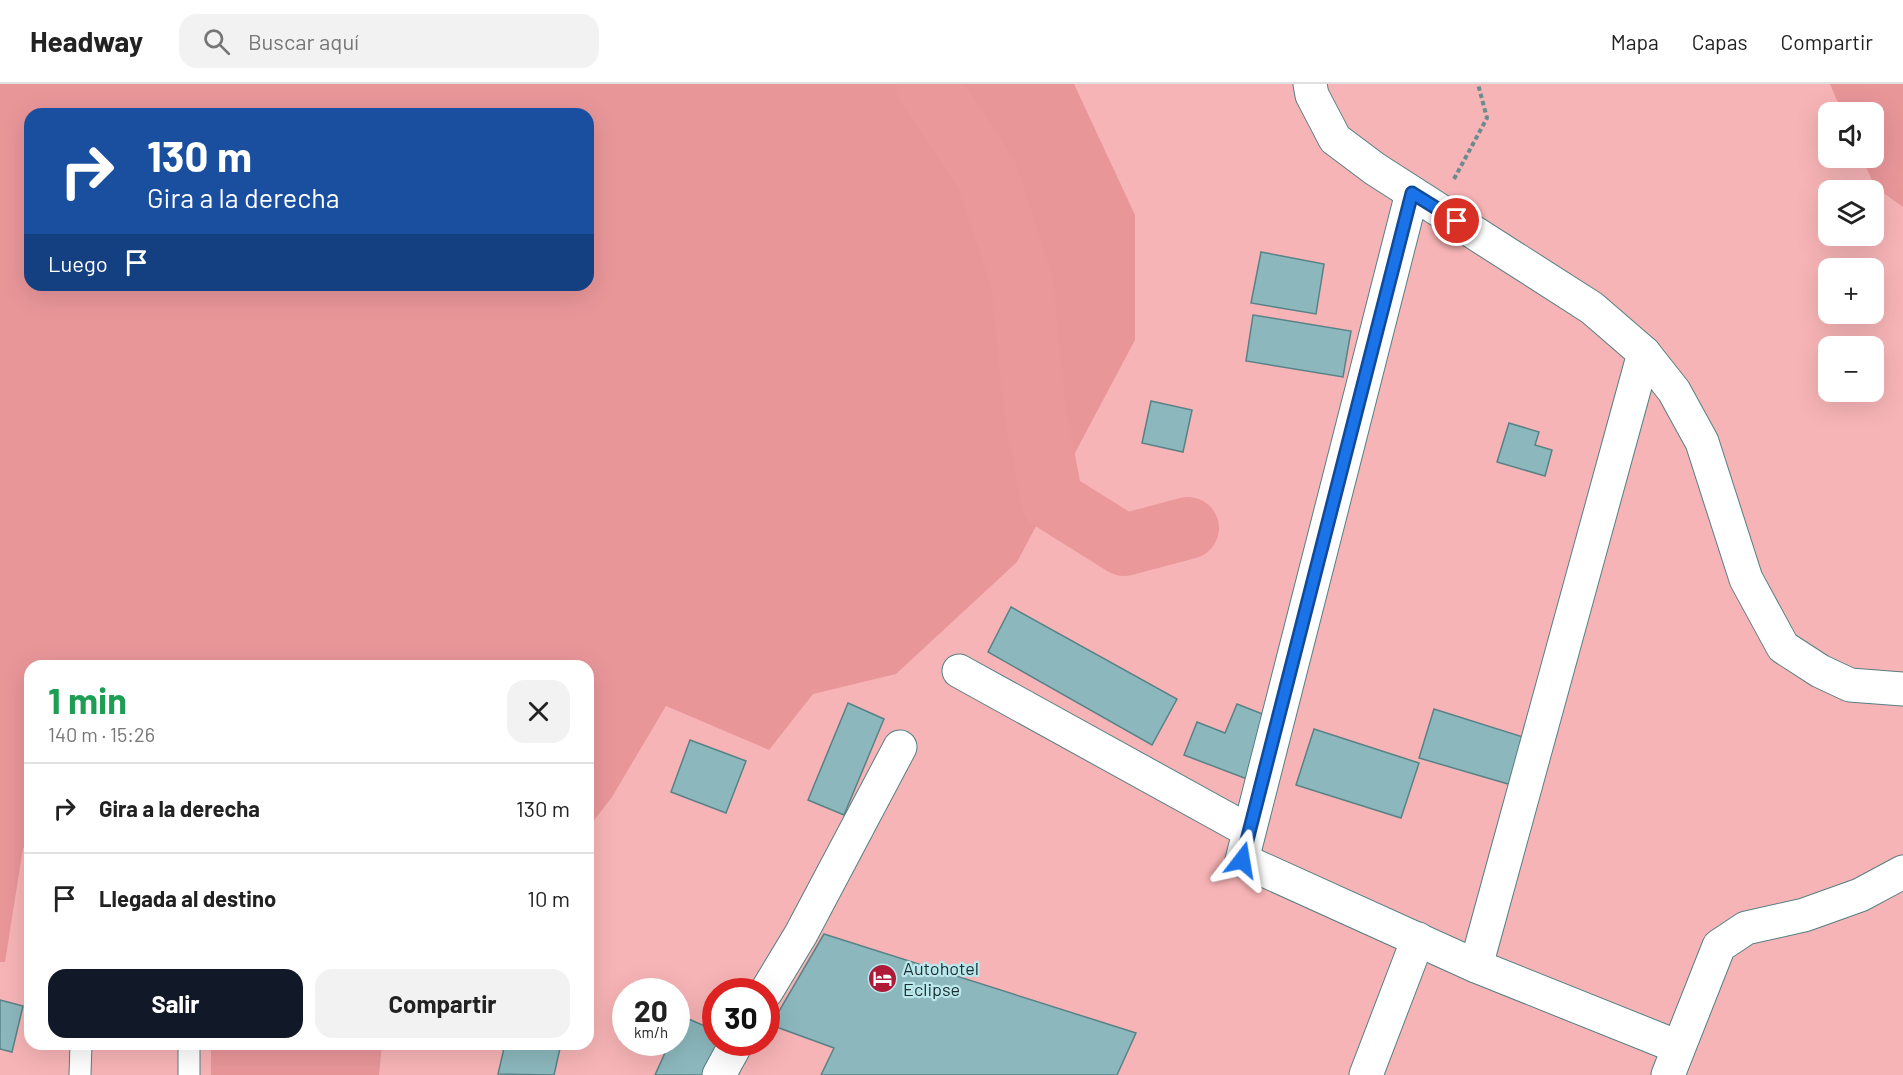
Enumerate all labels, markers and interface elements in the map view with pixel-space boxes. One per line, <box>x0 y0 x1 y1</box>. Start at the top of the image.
search box <box>179 14 599 68</box>
text: Headway <box>30 24 143 58</box>
icon: search <box>200 25 233 58</box>
text: Buscar aquí <box>248 28 359 54</box>
text: Mapa <box>1611 29 1659 54</box>
text: Capas <box>1692 29 1748 54</box>
text: Compartir <box>1781 29 1873 54</box>
map controls <box>1818 102 1884 402</box>
button: sound <box>1818 102 1884 168</box>
text: 130 m <box>147 130 252 180</box>
icon: right <box>48 132 126 210</box>
button: layers <box>1818 180 1884 246</box>
text: Gira a la derecha <box>147 181 340 213</box>
pin <box>1431 195 1482 246</box>
icon: arrive <box>1440 204 1473 237</box>
icon: arrive <box>120 246 153 279</box>
text: Luego <box>48 250 108 276</box>
button: + <box>1818 258 1884 324</box>
button: − <box>1818 336 1884 402</box>
text: 1 min <box>48 678 127 721</box>
button: close <box>507 680 570 743</box>
text: 140 m · 15:26 <box>48 722 155 746</box>
icon: right <box>48 792 81 825</box>
text: Gira a la derecha <box>99 795 260 821</box>
text: 130 m <box>516 795 570 821</box>
position arrow <box>1210 828 1274 892</box>
icon: arrive <box>48 882 81 915</box>
text: Llegada al destino <box>99 885 276 911</box>
text: 10 m <box>527 885 570 911</box>
place label: Autohotel Eclipse <box>903 957 979 1000</box>
hotel icon: Autohotel Eclipse <box>866 963 898 995</box>
button: Salir <box>48 969 303 1038</box>
button: Compartir <box>315 969 570 1038</box>
speed limit sign: 30 <box>702 978 780 1056</box>
text: 20 <box>634 992 668 1028</box>
text: km/h <box>634 1023 668 1041</box>

